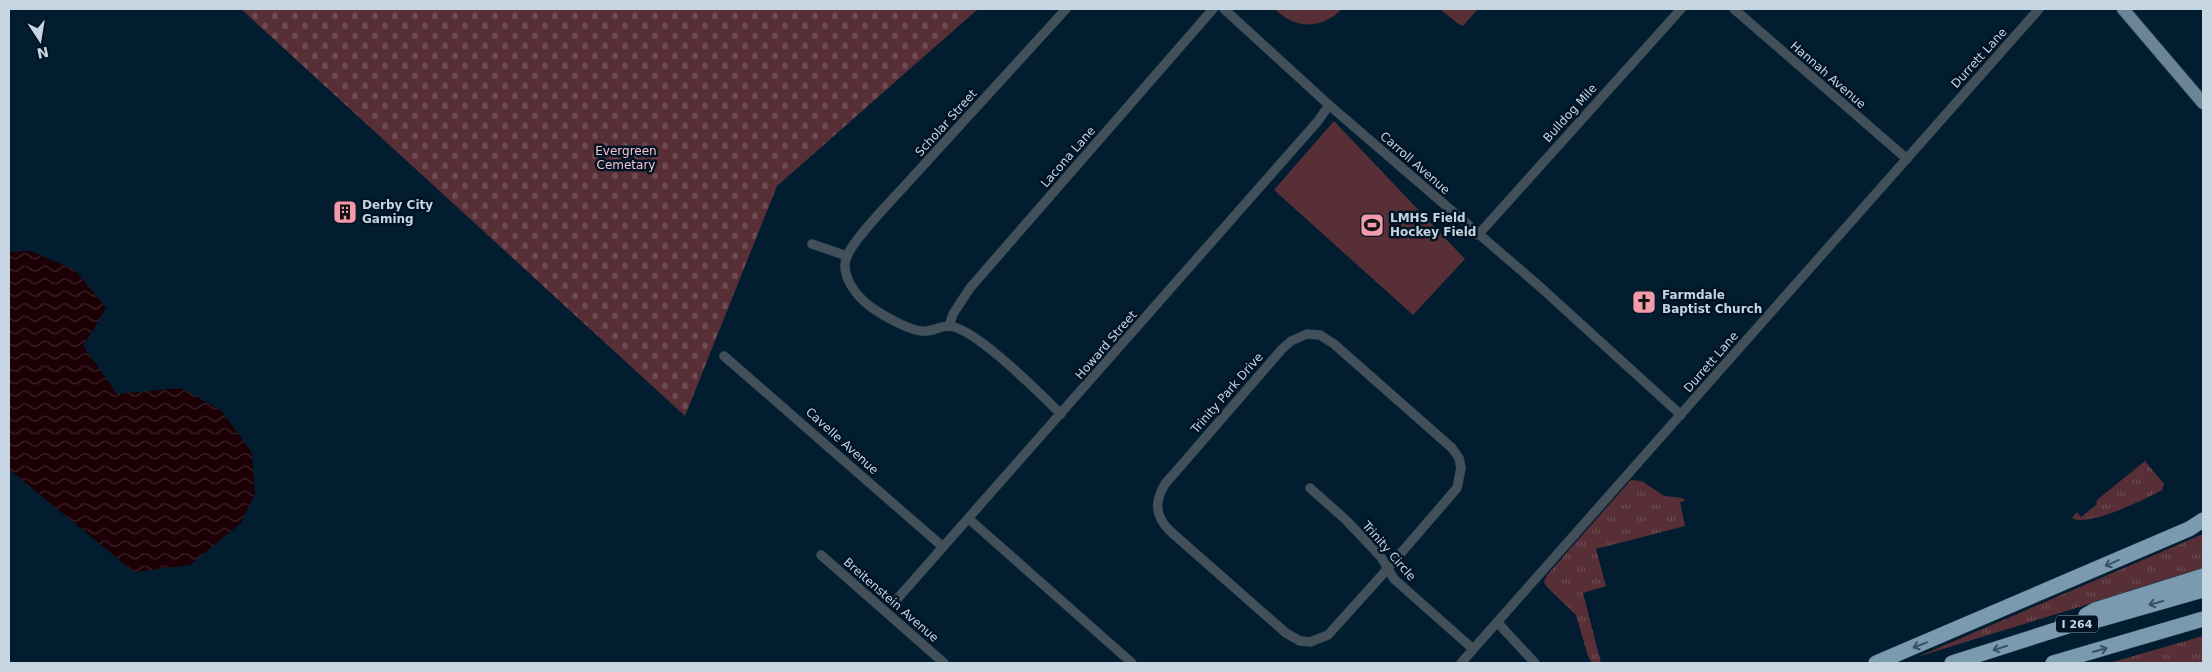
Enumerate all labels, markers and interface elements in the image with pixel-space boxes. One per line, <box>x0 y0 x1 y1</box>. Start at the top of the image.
north arrow <box>15 15 65 65</box>
street label: Durrett Lane <box>1948 25 2010 91</box>
street label: Hannah Avenue <box>1788 39 1868 111</box>
text: N <box>35 44 50 62</box>
street label: Bulldog Mile <box>1540 81 1600 145</box>
street label: Scholar Street <box>912 86 980 159</box>
street label: Lacona Lane <box>1038 124 1098 190</box>
street label: Carroll Avenue <box>1377 129 1453 197</box>
park label: Evergreen Cemetary <box>595 144 657 172</box>
place label: Derby City Gaming <box>362 198 433 226</box>
building icon: Derby City Gaming <box>332 199 358 225</box>
place label: LMHS Field Hockey Field <box>1390 211 1476 239</box>
sports icon: LMHS Field Hockey Field <box>1359 212 1385 238</box>
place label: Farmdale Baptist Church <box>1662 288 1762 316</box>
church icon: Farmdale Baptist Church <box>1631 289 1657 315</box>
street label: Howard Street <box>1072 308 1140 382</box>
street label: Durrett Lane <box>1681 329 1741 395</box>
street label: Trinity Park Drive <box>1188 350 1266 437</box>
street label: Cavelle Avenue <box>803 405 881 477</box>
street label: Trinity Circle <box>1359 518 1419 584</box>
street label: Breitenstein Avenue <box>841 555 941 645</box>
one-way arrow <box>2105 559 2120 568</box>
one-way arrow <box>2149 599 2165 609</box>
road number: I 264 <box>2056 616 2098 632</box>
one-way arrow <box>1912 641 1928 650</box>
one-way arrow <box>1993 643 2009 653</box>
one-way arrow <box>2092 644 2108 654</box>

